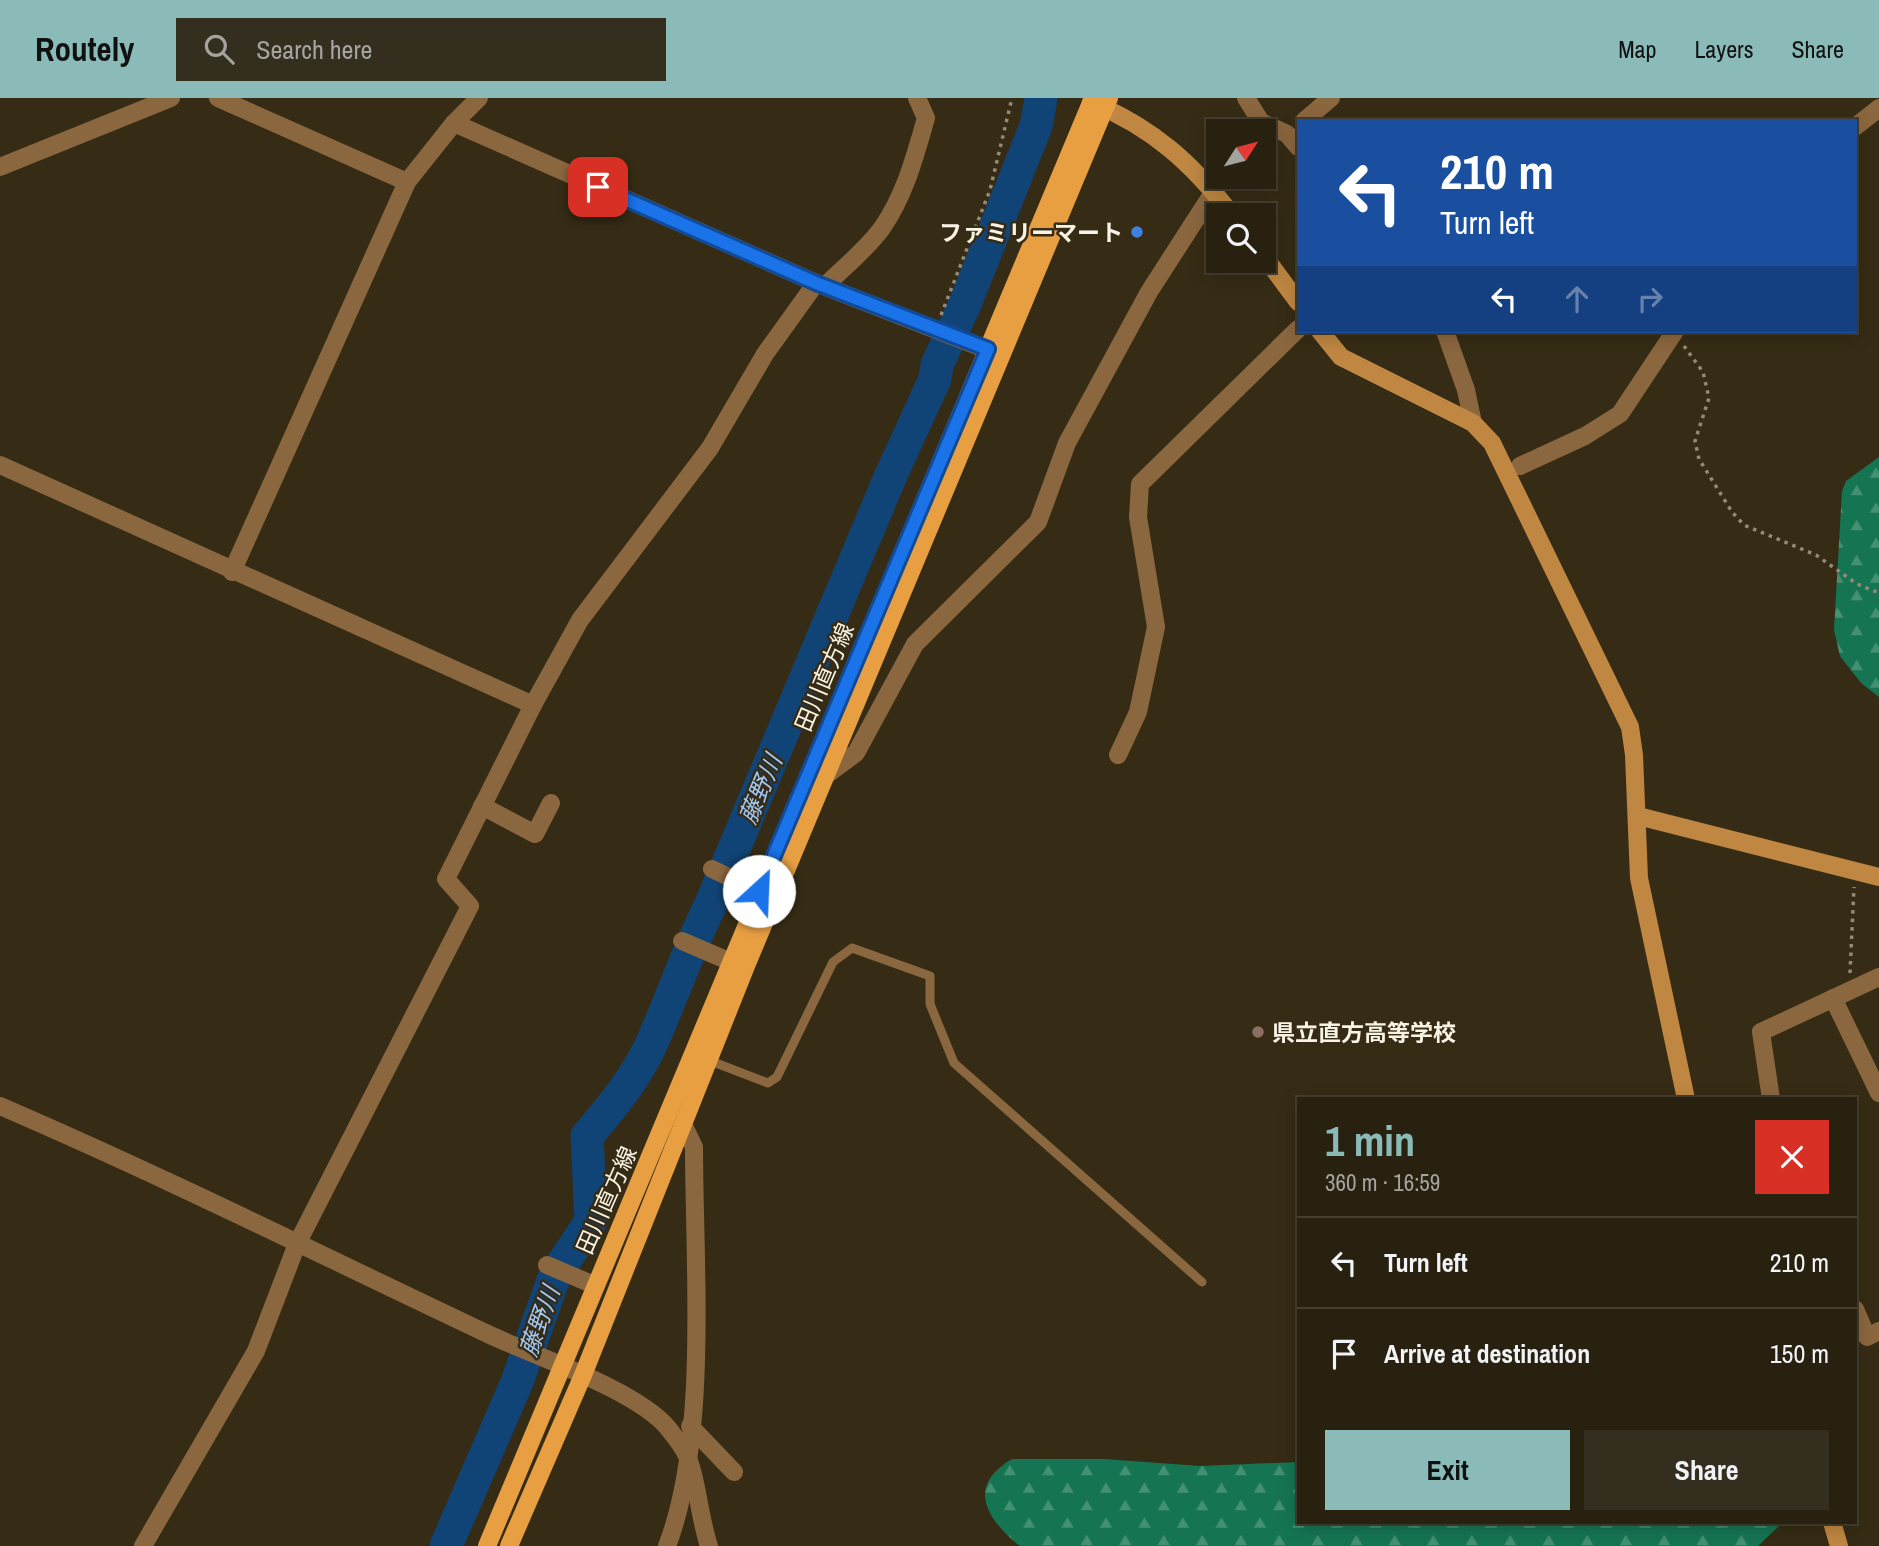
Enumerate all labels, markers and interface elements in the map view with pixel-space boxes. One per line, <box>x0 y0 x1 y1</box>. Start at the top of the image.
search box <box>176 18 666 81</box>
text: Routely <box>35 27 134 71</box>
icon: search <box>200 30 238 68</box>
text: Search here <box>256 32 372 67</box>
text: Map <box>1618 33 1656 65</box>
text: Layers <box>1694 33 1753 65</box>
text: Share <box>1791 33 1844 65</box>
north arrow <box>1206 119 1276 189</box>
map controls <box>1206 119 1276 273</box>
text: 210 m <box>1440 138 1554 204</box>
icon: left <box>1325 147 1416 238</box>
pin <box>568 157 628 217</box>
icon: arrive <box>579 168 617 206</box>
text: Turn left <box>1440 201 1534 244</box>
button: search <box>1206 203 1276 273</box>
place label: ファミリーマート <box>939 217 1123 248</box>
marker: ファミリーマート <box>1129 224 1145 240</box>
icon: left <box>1485 280 1523 318</box>
icon: ahead <box>1558 280 1596 318</box>
icon: right <box>1631 280 1669 318</box>
street label: 田川直方線 <box>787 618 861 736</box>
water label: 藤野川 <box>731 747 790 828</box>
position arrow <box>722 854 796 928</box>
place label: 県立直方高等学校 <box>1272 1017 1456 1048</box>
marker: 県立直方高等学校 <box>1250 1024 1266 1040</box>
text: 1 min <box>1325 1113 1415 1169</box>
button: close <box>1755 1120 1829 1194</box>
street label: 田川直方線 <box>568 1141 644 1259</box>
text: 360 m · 16:59 <box>1325 1167 1440 1198</box>
icon: left <box>1325 1244 1363 1282</box>
text: Turn left <box>1384 1245 1468 1280</box>
text: 210 m <box>1770 1245 1829 1280</box>
water label: 藤野川 <box>512 1279 567 1360</box>
icon: arrive <box>1325 1335 1363 1373</box>
text: Arrive at destination <box>1384 1336 1590 1371</box>
text: 150 m <box>1770 1336 1829 1371</box>
button: Exit <box>1325 1430 1570 1510</box>
button: Share <box>1584 1430 1829 1510</box>

